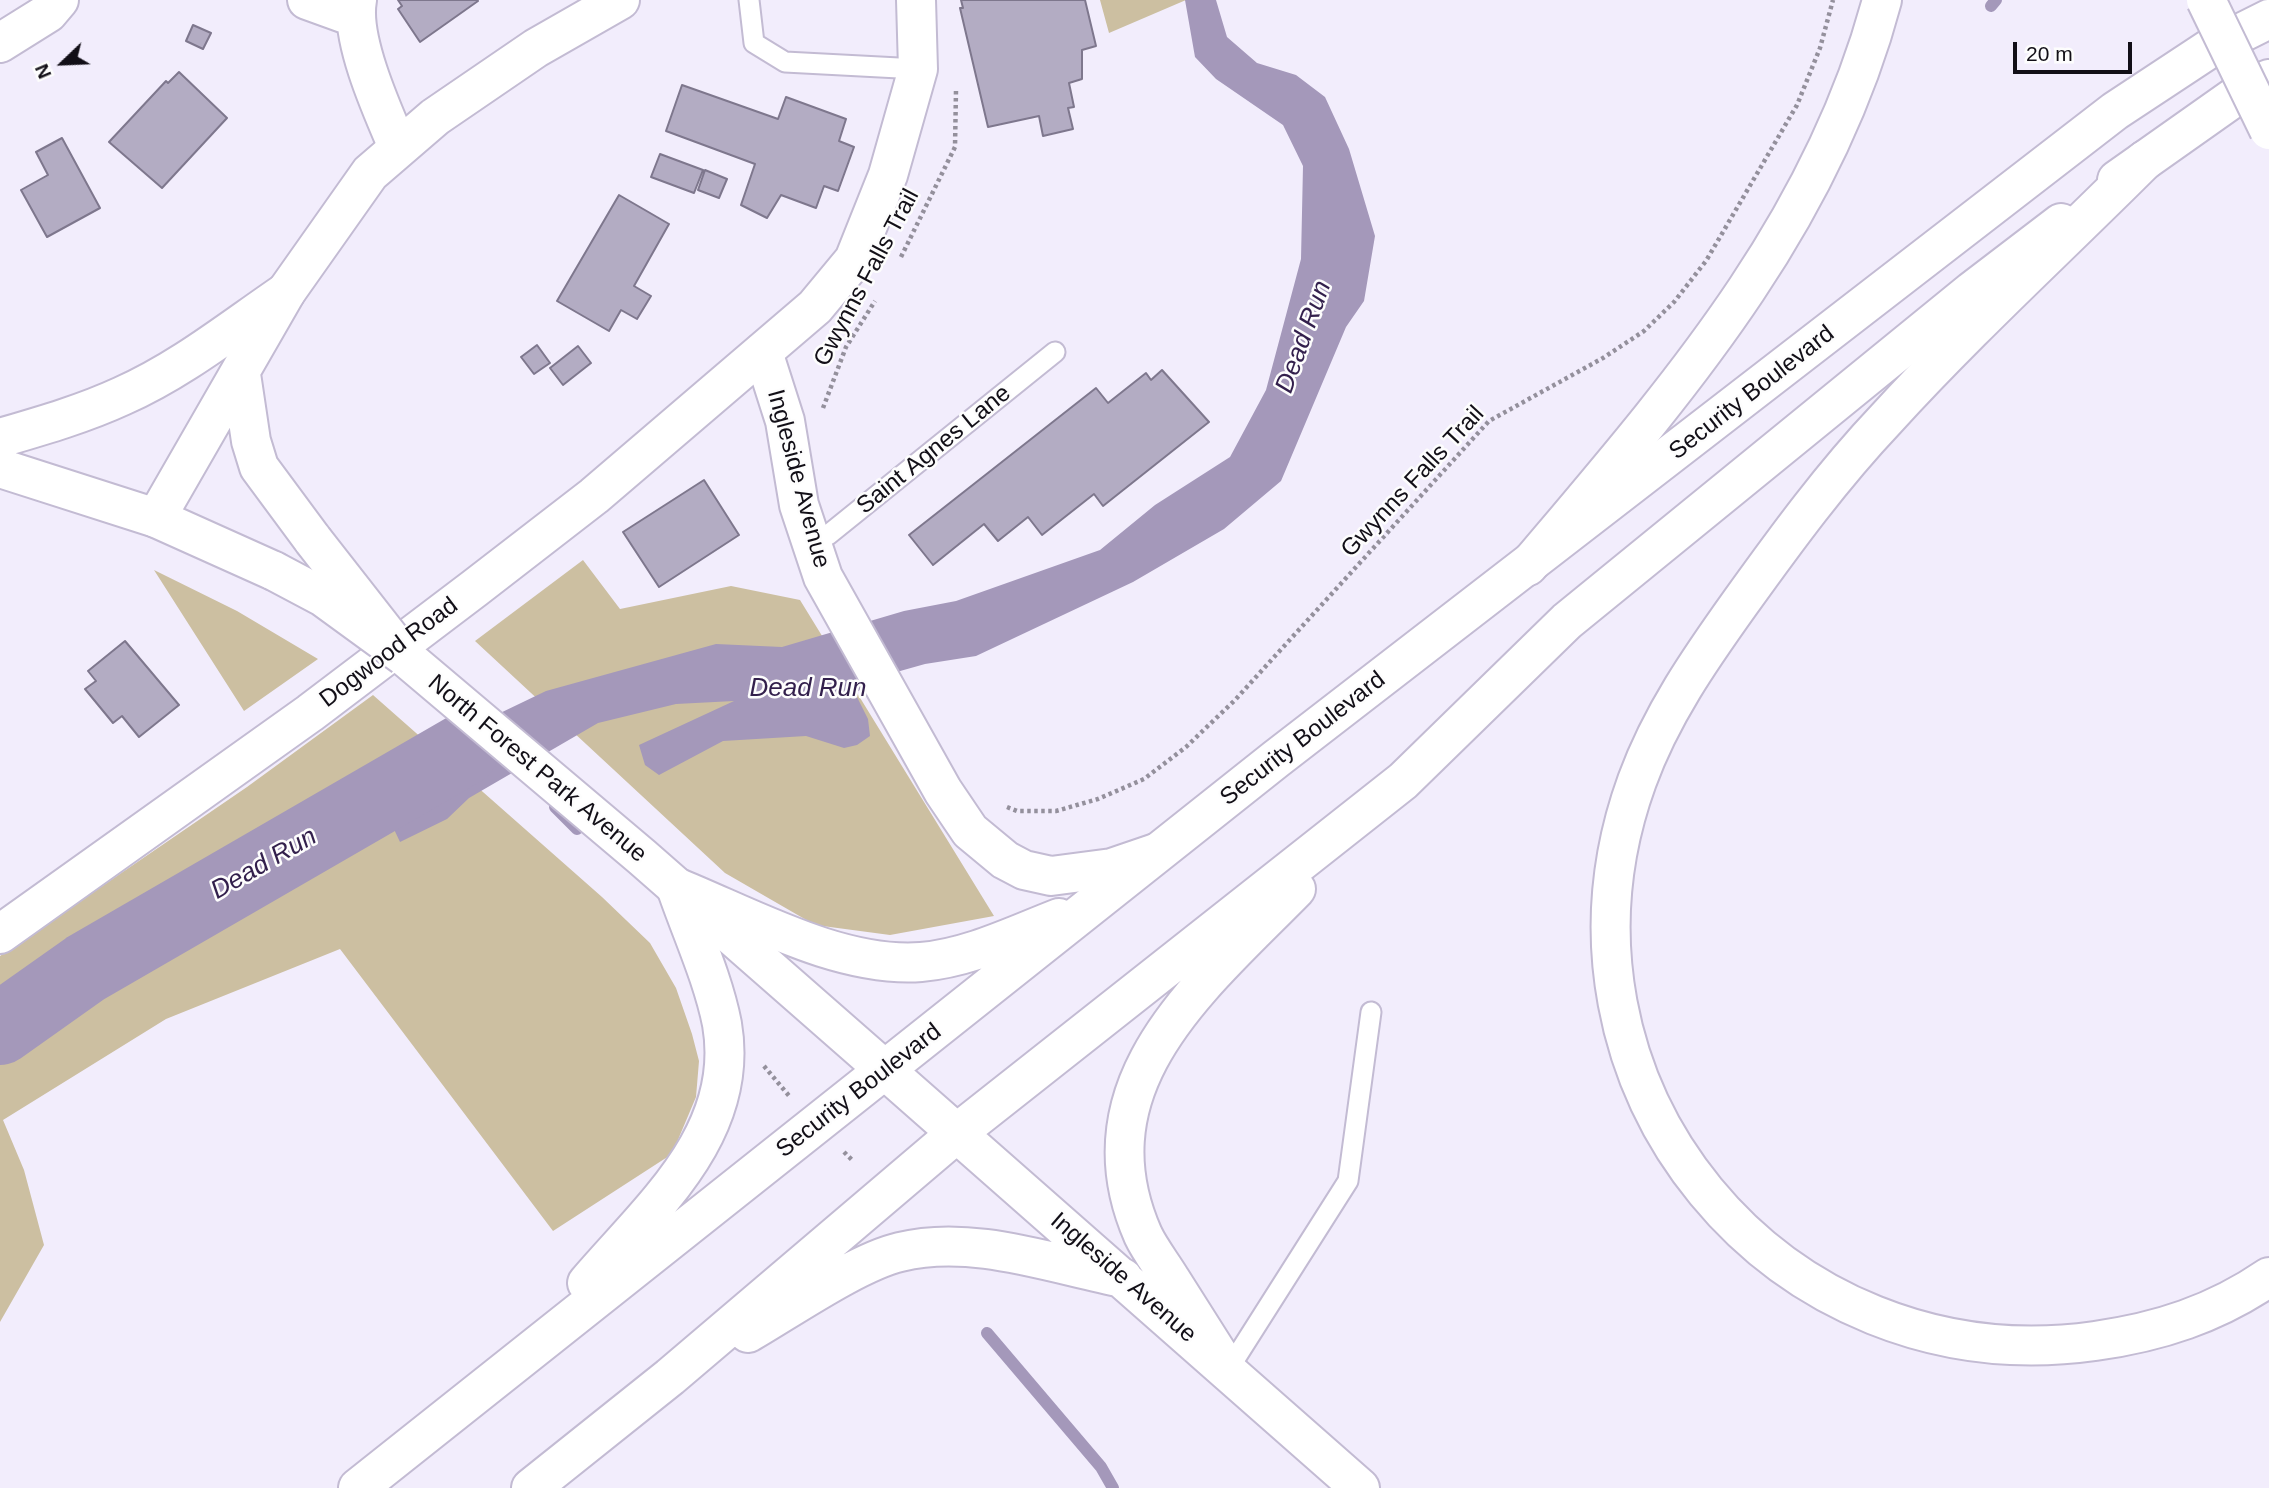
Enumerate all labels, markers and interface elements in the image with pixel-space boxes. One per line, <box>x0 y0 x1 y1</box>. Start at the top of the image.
north arrow <box>28 28 98 98</box>
scale bar <box>2017 28 2136 72</box>
text: 20 m <box>2026 42 2073 65</box>
text: N <box>31 61 56 82</box>
street label: Gwynns Falls Trail <box>808 185 926 371</box>
water label: Dead Run <box>1269 277 1339 397</box>
street label: Security Boulevard <box>1664 320 1840 466</box>
street label: Saint Agnes Lane <box>851 379 1017 521</box>
street label: Ingleside Avenue <box>760 387 836 571</box>
street label: Gwynns Falls Trail <box>1335 400 1491 564</box>
street label: Dogwood Road <box>314 592 464 714</box>
street label: Security Boulevard <box>1215 666 1391 812</box>
street label: North Forest Park Avenue <box>422 669 652 869</box>
water label: Dead Run <box>749 673 867 705</box>
water label: Dead Run <box>206 821 322 907</box>
street label: Security Boulevard <box>771 1018 947 1164</box>
street label: Ingleside Avenue <box>1044 1207 1202 1349</box>

